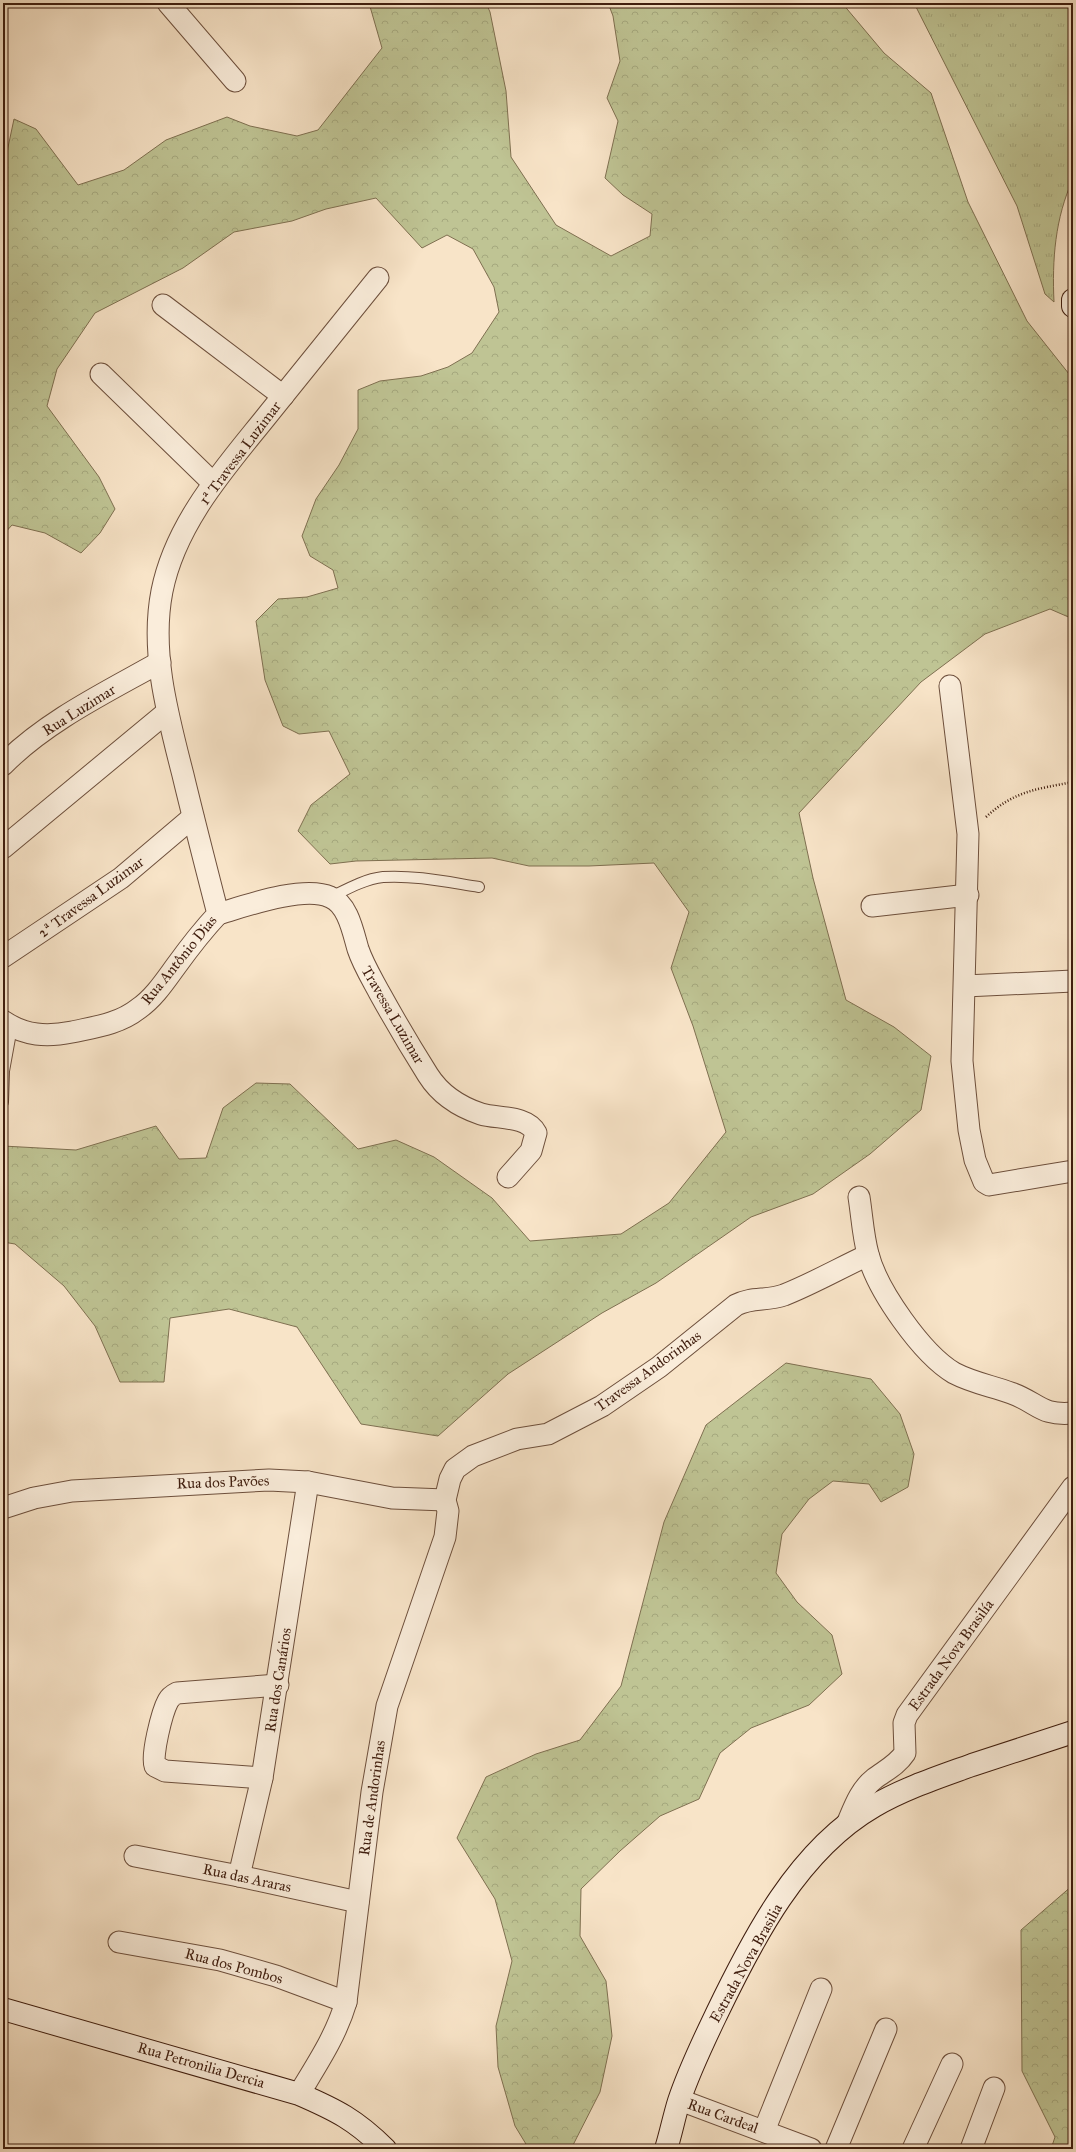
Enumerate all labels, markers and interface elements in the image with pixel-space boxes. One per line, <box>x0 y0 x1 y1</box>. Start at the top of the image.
street label: 1ª Travessa Luzimar <box>195 397 285 508</box>
street label: Rua Luzimar <box>39 680 119 740</box>
street label: 2ª Travessa Luzimar <box>35 852 148 941</box>
street label: Rua Antônio Dias <box>137 912 221 1008</box>
street label: Travessa Luzimar <box>358 963 429 1068</box>
street label: Travessa Andorinhas <box>591 1326 705 1416</box>
street label: Rua dos Pavões <box>176 1471 270 1493</box>
street label: Estrada Nova Brasilía <box>905 1595 998 1714</box>
street label: Rua dos Canários <box>261 1626 295 1734</box>
street label: Rua de Andorinhas <box>355 1739 389 1857</box>
street label: Rua das Araras <box>201 1860 293 1896</box>
street label: Estrada Nova Brasilia <box>706 1900 786 2026</box>
street label: Rua dos Pombos <box>183 1944 285 1988</box>
street label: Rua Petronilia Dercia <box>135 2038 267 2092</box>
street label: Rua Cardeal <box>685 2095 762 2137</box>

